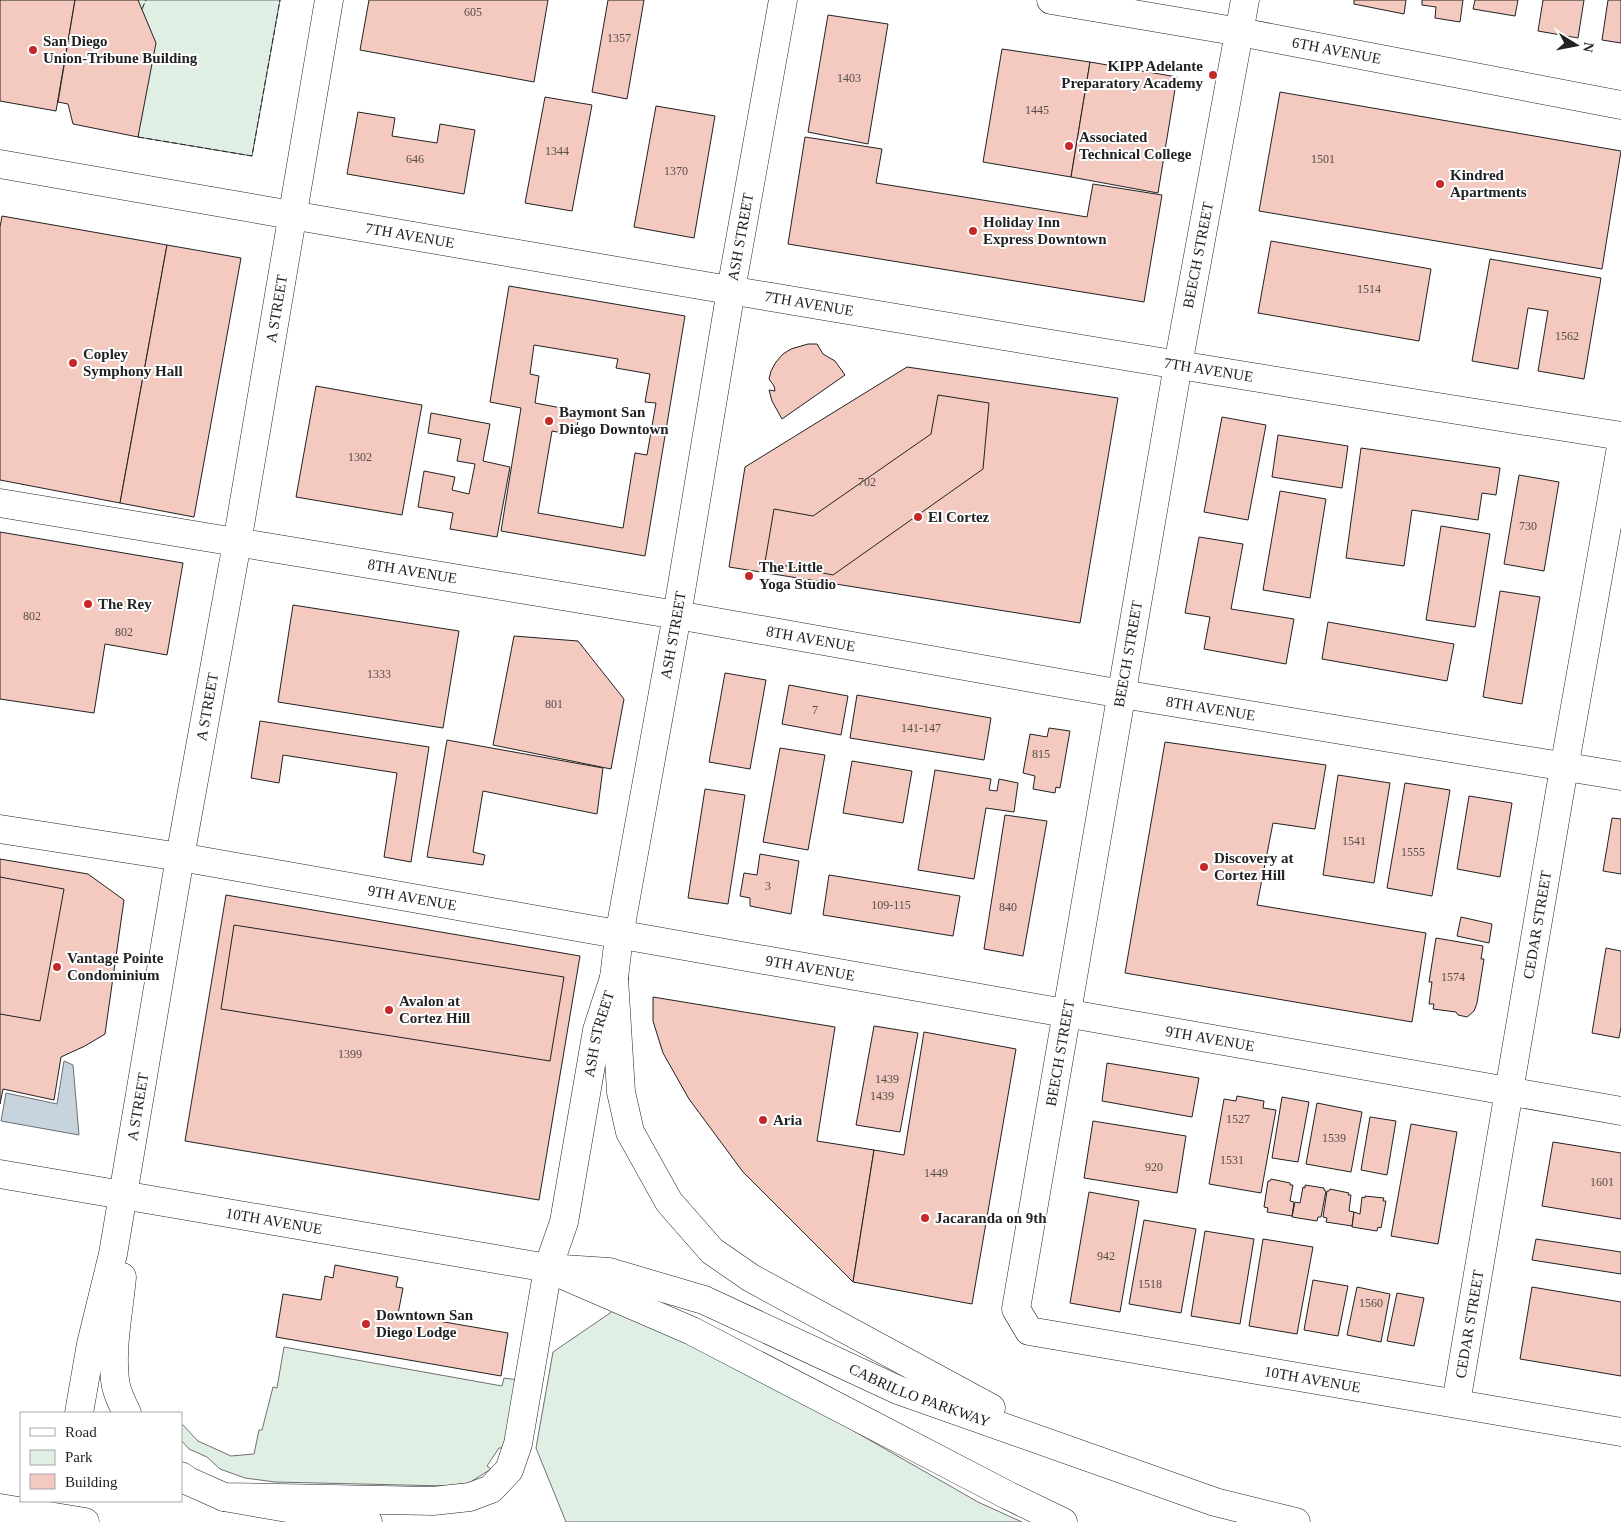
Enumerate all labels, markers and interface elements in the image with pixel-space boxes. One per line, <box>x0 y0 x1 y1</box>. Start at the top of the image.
house number: 605 <box>464 5 482 19</box>
north arrow <box>1551 20 1601 70</box>
house number: 1357 <box>607 31 631 45</box>
place label: San Diego Union-Tribune Building <box>43 33 198 66</box>
street label: 6TH AVENUE <box>1291 34 1382 67</box>
text: N <box>1580 41 1597 53</box>
marker: San Diego Union-Tribune Building <box>27 44 39 56</box>
place label: KIPP Adelante Preparatory Academy <box>1061 58 1203 91</box>
marker: KIPP Adelante Preparatory Academy <box>1207 69 1219 81</box>
house number: 1403 <box>837 71 861 85</box>
house number: 1445 <box>1025 103 1049 117</box>
place label: Associated Technical College <box>1079 129 1192 162</box>
marker: Associated Technical College <box>1063 140 1075 152</box>
house number: 1344 <box>545 144 569 158</box>
house number: 646 <box>406 152 424 166</box>
house number: 1501 <box>1311 152 1335 166</box>
house number: 1370 <box>664 164 688 178</box>
place label: Kindred Apartments <box>1450 167 1527 200</box>
marker: Kindred Apartments <box>1434 178 1446 190</box>
street label: ASH STREET <box>725 192 756 282</box>
street label: BEECH STREET <box>1180 201 1216 309</box>
place label: Holiday Inn Express Downtown <box>983 214 1107 247</box>
street label: 7TH AVENUE <box>364 220 456 251</box>
marker: Holiday Inn Express Downtown <box>967 225 979 237</box>
street label: A STREET <box>263 274 290 344</box>
house number: 1514 <box>1357 282 1381 296</box>
street label: 7TH AVENUE <box>763 288 855 319</box>
house number: 1562 <box>1555 329 1579 343</box>
place label: Copley Symphony Hall <box>83 346 183 379</box>
street label: 7TH AVENUE <box>1163 355 1254 385</box>
marker: Copley Symphony Hall <box>67 357 79 369</box>
place label: Baymont San Diego Downtown <box>559 404 669 437</box>
marker: Baymont San Diego Downtown <box>543 415 555 427</box>
house number: 1302 <box>348 450 372 464</box>
house number: 702 <box>858 475 876 489</box>
place label: El Cortez <box>928 509 990 525</box>
marker: El Cortez <box>912 511 924 523</box>
house number: 730 <box>1519 519 1537 533</box>
street label: 8TH AVENUE <box>367 556 458 586</box>
place label: The Little Yoga Studio <box>759 559 836 592</box>
marker: The Little Yoga Studio <box>743 570 755 582</box>
street label: ASH STREET <box>658 590 689 680</box>
place label: The Rey <box>98 596 152 612</box>
marker: The Rey <box>82 598 94 610</box>
street label: BEECH STREET <box>1111 599 1145 709</box>
house number: 802 <box>23 609 41 623</box>
street label: 8TH AVENUE <box>765 623 857 655</box>
house number: 802 <box>115 625 133 639</box>
house number: 1333 <box>367 667 391 681</box>
street label: A STREET <box>193 671 221 742</box>
street label: 8TH AVENUE <box>1165 693 1256 724</box>
house number: 801 <box>545 697 563 711</box>
house number: 7 <box>812 703 818 717</box>
house number: 141-147 <box>901 721 941 735</box>
house number: 815 <box>1032 747 1050 761</box>
house number: 1541 <box>1342 834 1366 848</box>
house number: 1555 <box>1401 845 1425 859</box>
place label: Discovery at Cortez Hill <box>1214 850 1294 883</box>
marker: Discovery at Cortez Hill <box>1198 861 1210 873</box>
street label: CEDAR STREET <box>1520 869 1554 980</box>
house number: 3 <box>765 879 771 893</box>
street label: 9TH AVENUE <box>366 882 458 914</box>
house number: 109-115 <box>871 898 911 912</box>
house number: 840 <box>999 900 1017 914</box>
place label: Vantage Pointe Condominium <box>67 950 164 983</box>
street label: 9TH AVENUE <box>764 952 856 984</box>
marker: Vantage Pointe Condominium <box>51 961 63 973</box>
house number: 1574 <box>1441 970 1465 984</box>
street label: ASH STREET <box>581 989 617 1079</box>
place label: Avalon at Cortez Hill <box>399 993 470 1026</box>
street label: BEECH STREET <box>1043 998 1077 1108</box>
marker: Avalon at Cortez Hill <box>383 1004 395 1016</box>
street label: 9TH AVENUE <box>1164 1023 1256 1054</box>
house number: 1399 <box>338 1047 362 1061</box>
street label: A STREET <box>124 1072 151 1142</box>
house number: 1439 <box>875 1072 899 1086</box>
house number: 1439 <box>870 1089 894 1103</box>
place label: Aria <box>773 1112 803 1128</box>
house number: 1527 <box>1226 1112 1250 1126</box>
marker: Aria <box>757 1114 769 1126</box>
house number: 1539 <box>1322 1131 1346 1145</box>
house number: 1531 <box>1220 1153 1244 1167</box>
house number: 920 <box>1145 1160 1163 1174</box>
house number: 1449 <box>924 1166 948 1180</box>
house number: 1601 <box>1590 1175 1614 1189</box>
street label: 10TH AVENUE <box>224 1205 324 1237</box>
place label: Jacaranda on 9th <box>935 1210 1047 1226</box>
marker: Jacaranda on 9th <box>919 1212 931 1224</box>
house number: 942 <box>1097 1249 1115 1263</box>
street label: CEDAR STREET <box>1452 1269 1486 1380</box>
house number: 1518 <box>1138 1277 1162 1291</box>
house number: 1560 <box>1359 1296 1383 1310</box>
place label: Downtown San Diego Lodge <box>376 1307 474 1340</box>
marker: Downtown San Diego Lodge <box>360 1318 372 1330</box>
street label: CABRILLO PARKWAY <box>846 1360 992 1430</box>
street label: 10TH AVENUE <box>1263 1363 1362 1395</box>
legend <box>20 1412 182 1502</box>
text: Road <box>65 1424 97 1440</box>
text: Park <box>65 1449 93 1465</box>
text: Building <box>65 1474 118 1490</box>

